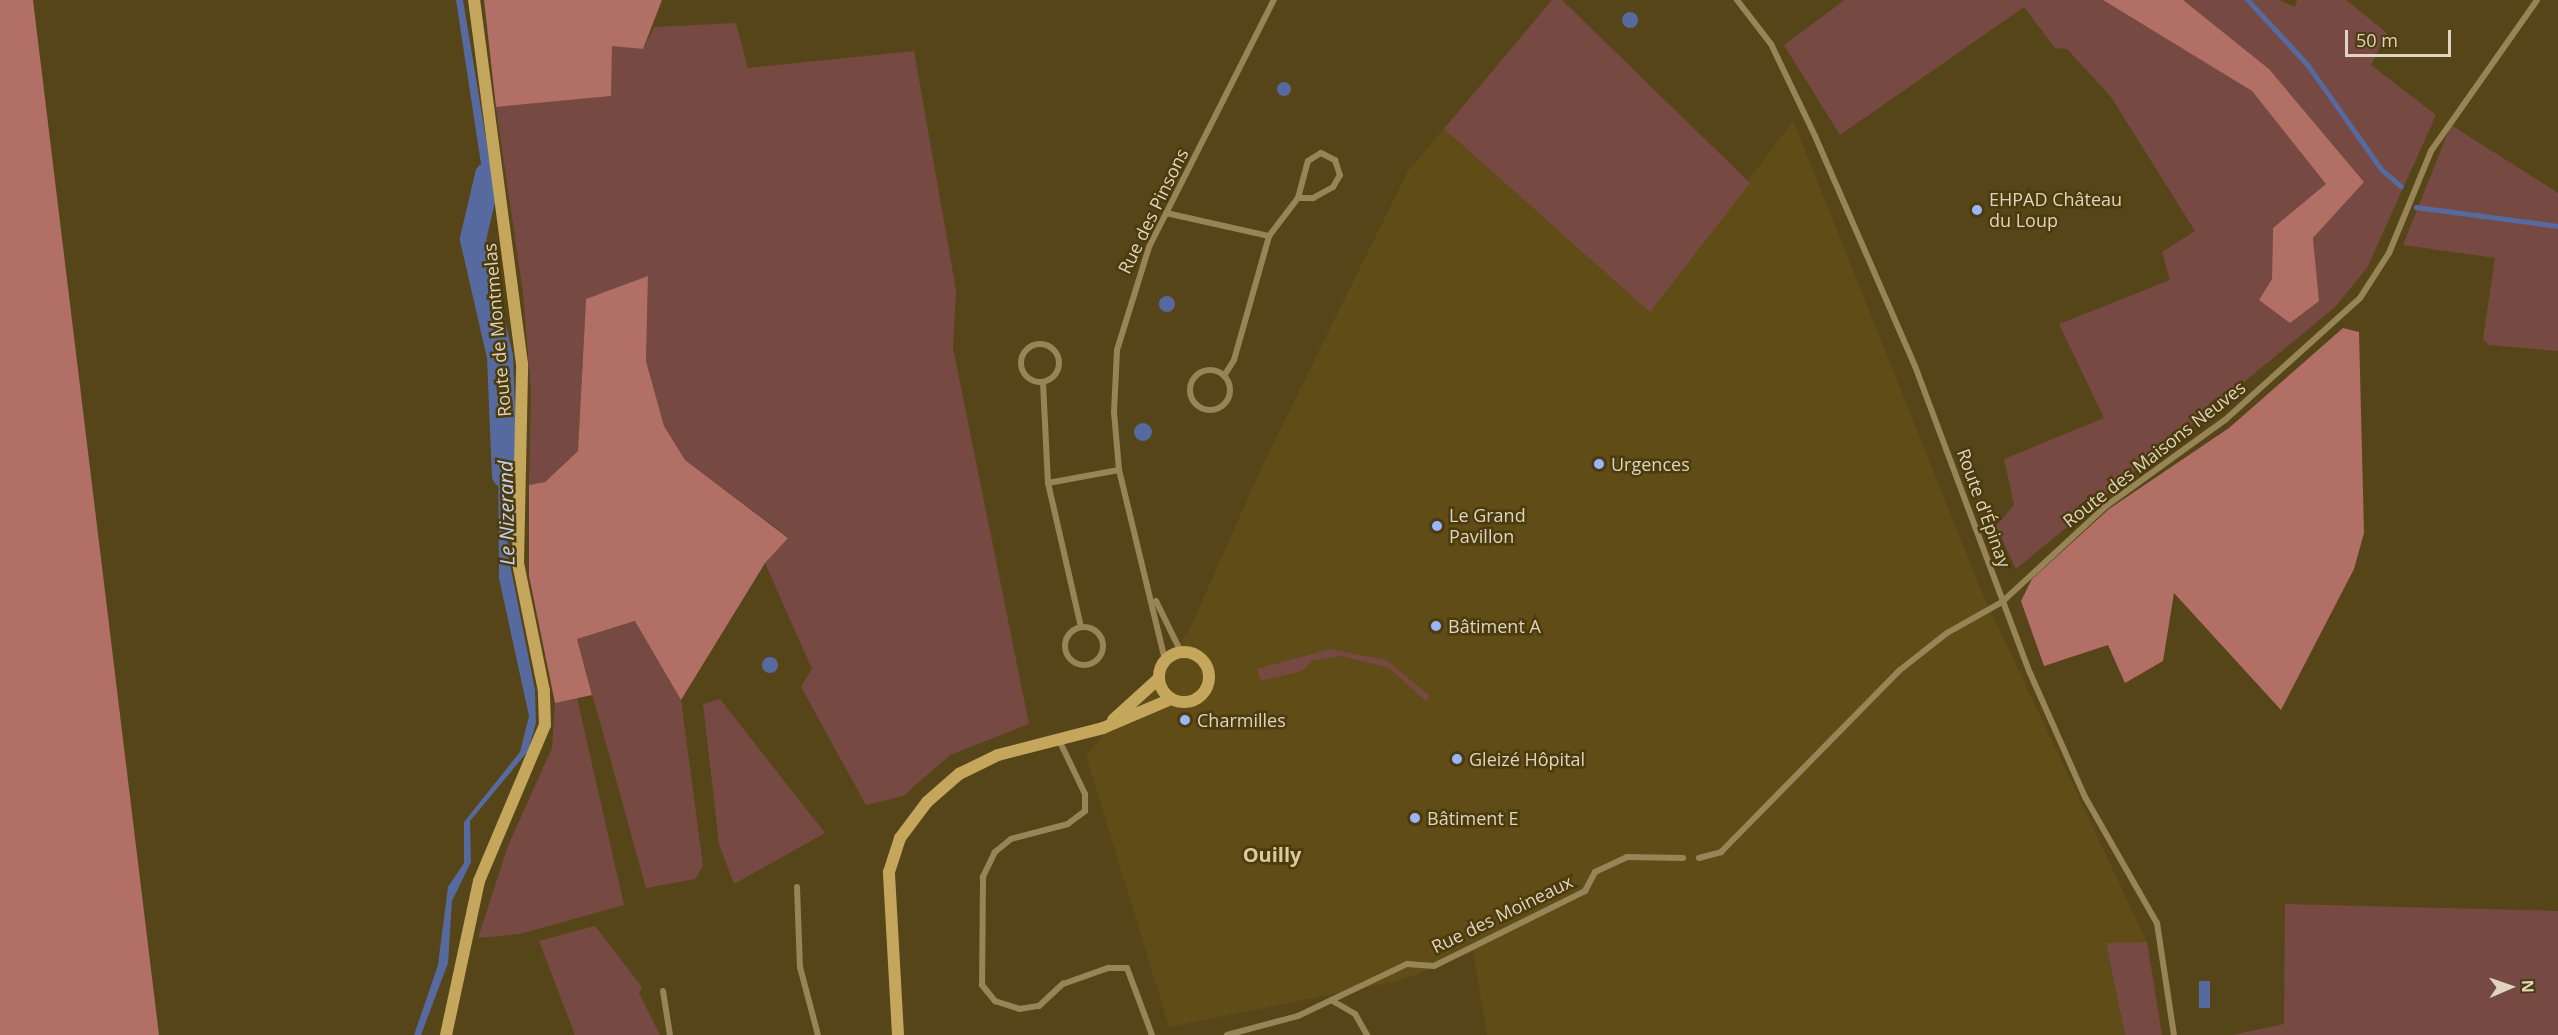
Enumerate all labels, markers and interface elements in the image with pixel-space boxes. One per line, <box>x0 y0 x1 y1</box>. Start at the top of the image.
scale bar <box>2348 18 2454 56</box>
text: 50 m <box>2356 28 2398 52</box>
street label: Rue des Pinsons <box>1113 145 1193 277</box>
place label: EHPAD Château du Loup <box>1989 189 2122 232</box>
marker: EHPAD Château du Loup <box>1970 203 1984 217</box>
street label: Route de Montmelas <box>479 242 515 418</box>
street label: Route des Maisons Neuves <box>2059 376 2249 532</box>
street label: Route d'Épinay <box>1953 446 2015 570</box>
place label: Urgences <box>1611 453 1690 475</box>
marker: Urgences <box>1592 457 1606 471</box>
water label: Le Nizerand <box>493 460 519 566</box>
place label: Le Grand Pavillon <box>1449 505 1526 548</box>
marker: Le Grand Pavillon <box>1430 519 1444 533</box>
place label: Bâtiment A <box>1448 615 1541 637</box>
marker: Bâtiment A <box>1429 619 1443 633</box>
place label: Charmilles <box>1197 709 1286 731</box>
marker: Charmilles <box>1178 713 1192 727</box>
place label: Gleizé Hôpital <box>1469 748 1585 770</box>
marker: Gleizé Hôpital <box>1450 752 1464 766</box>
place label: Bâtiment E <box>1427 807 1518 829</box>
marker: Bâtiment E <box>1408 811 1422 825</box>
district label: Ouilly <box>1243 842 1301 866</box>
street label: Rue des Moineaux <box>1428 870 1576 958</box>
north arrow <box>2480 957 2540 1017</box>
text: N <box>2517 979 2539 993</box>

